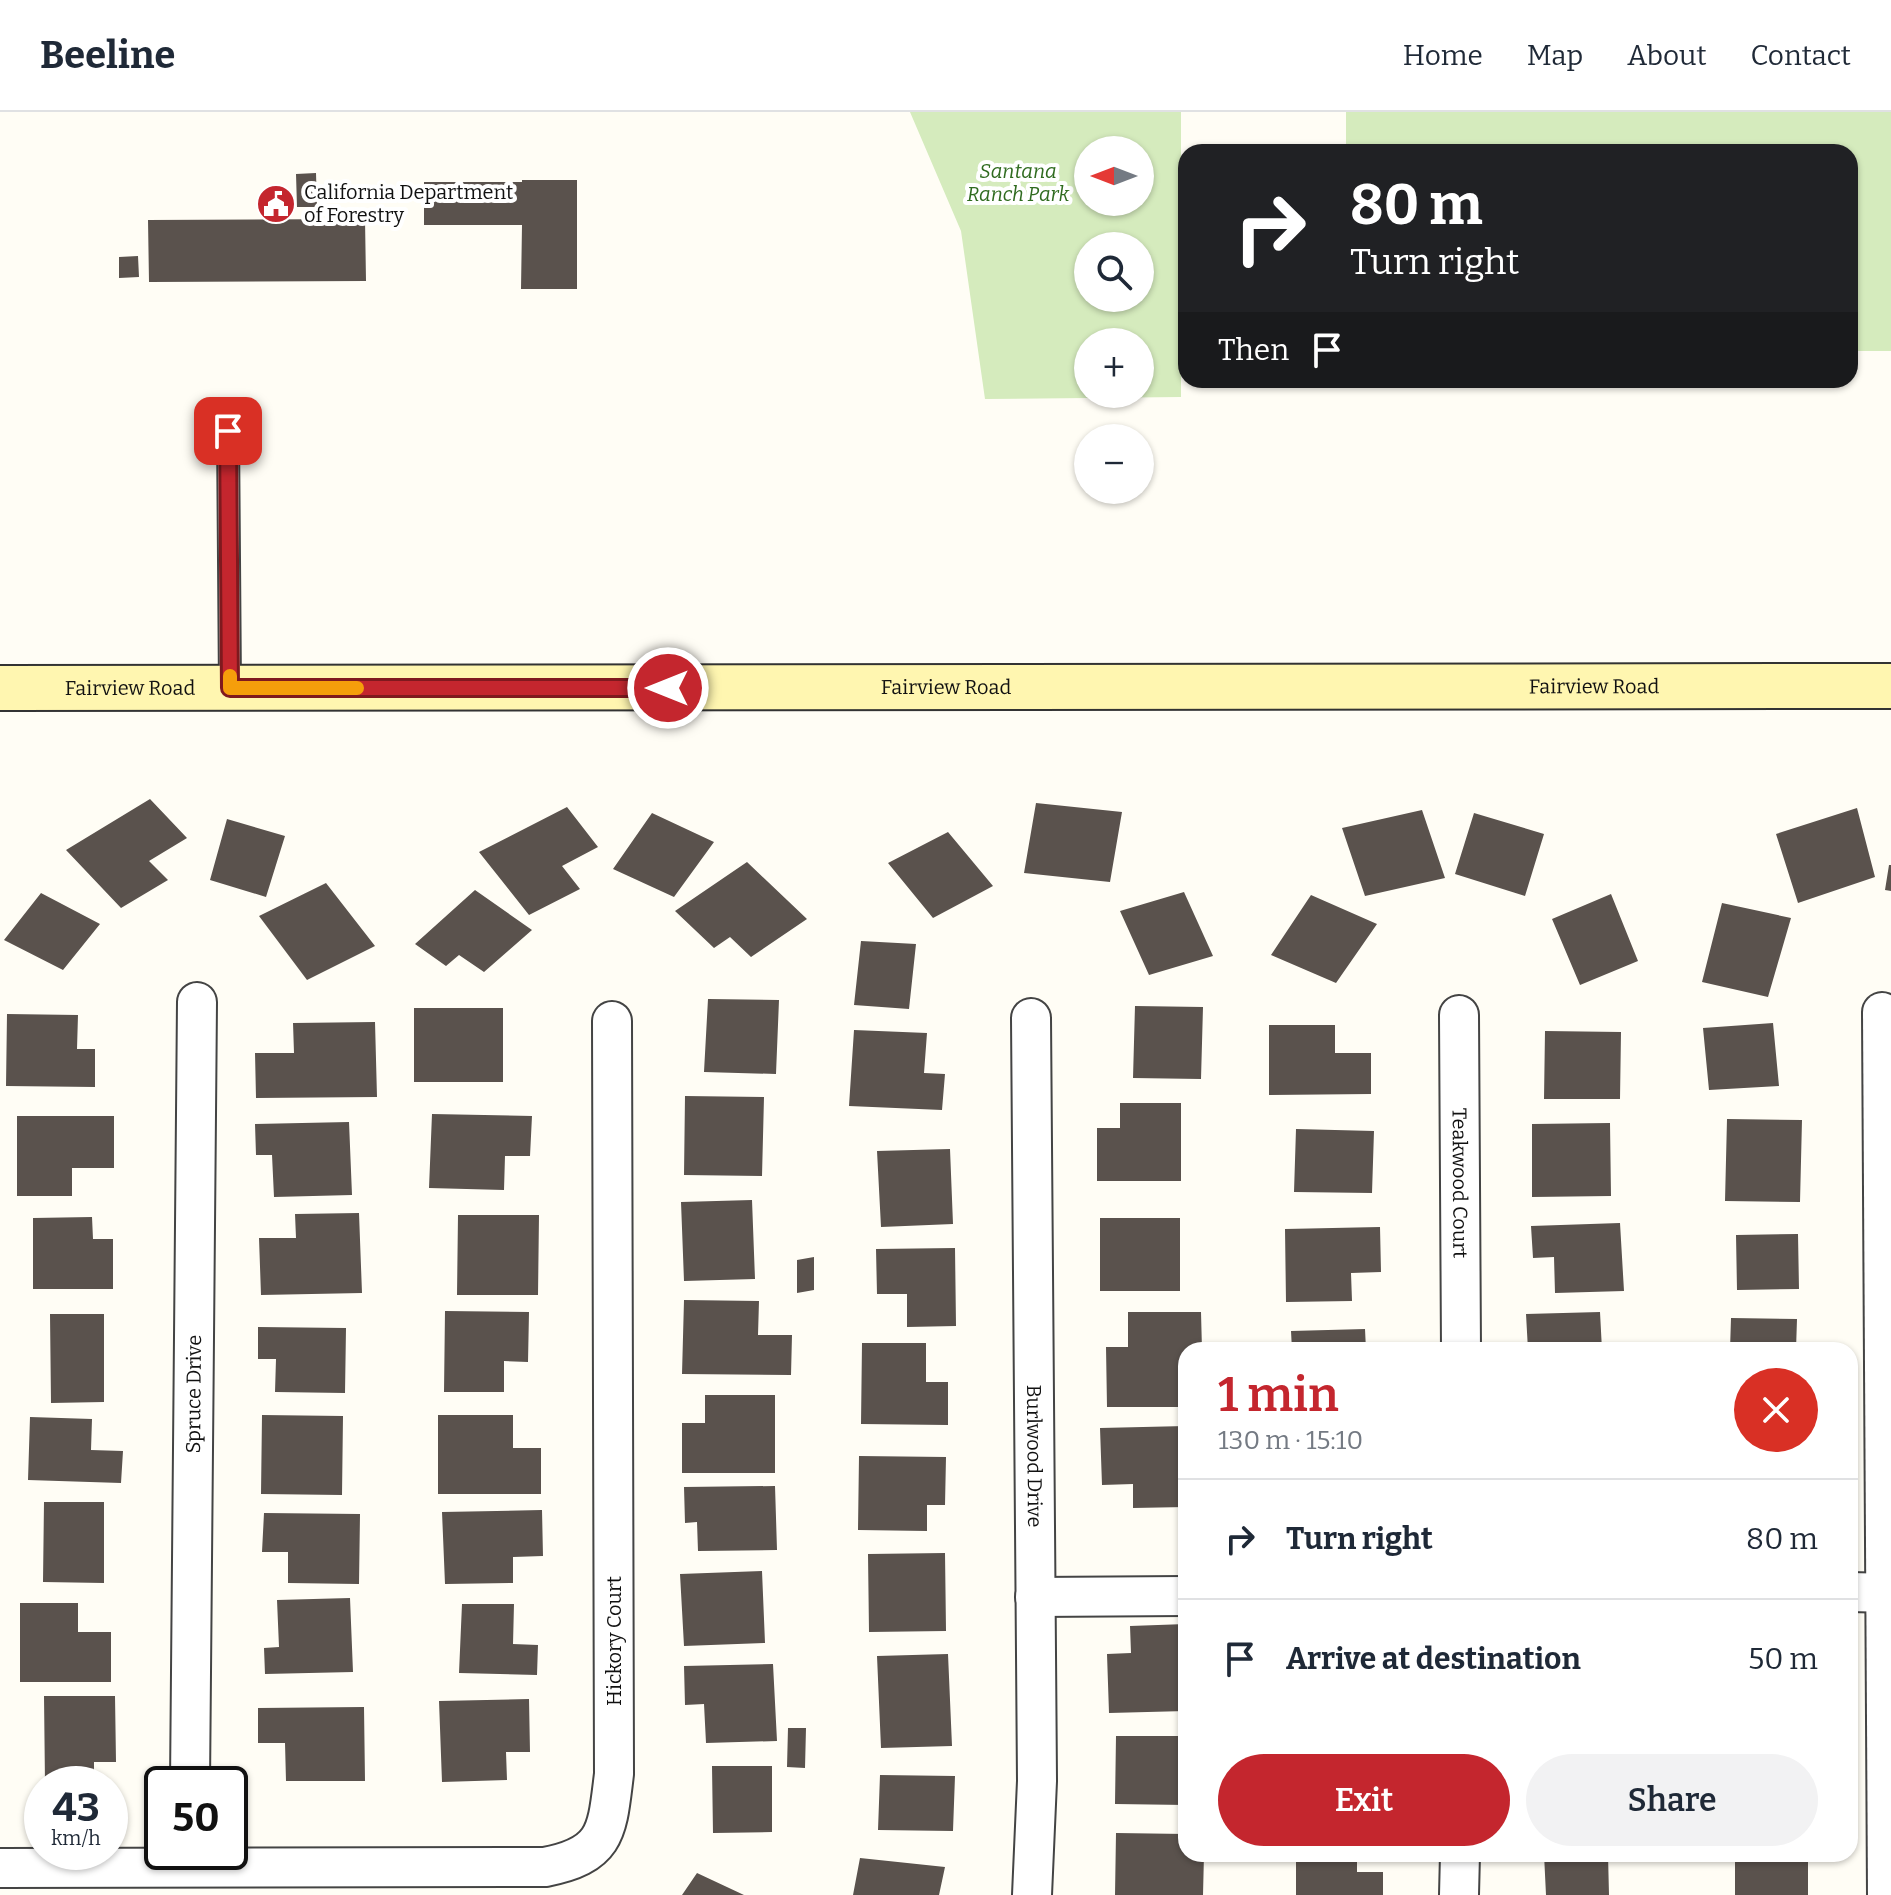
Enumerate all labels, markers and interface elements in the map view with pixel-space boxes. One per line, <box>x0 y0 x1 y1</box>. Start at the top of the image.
text: Beeline <box>40 32 175 78</box>
text: Home <box>1403 39 1483 72</box>
text: Map <box>1527 39 1583 72</box>
text: About <box>1627 39 1707 72</box>
text: Contact <box>1751 39 1851 72</box>
north arrow <box>1074 136 1154 216</box>
map controls <box>1074 136 1154 504</box>
park label: Santana Ranch Park <box>967 159 1070 206</box>
text: 80 m <box>1350 172 1483 239</box>
icon: right <box>1218 176 1322 280</box>
place label: California Department of Forestry <box>304 180 513 227</box>
public building icon: California Department of Forestry <box>255 183 297 225</box>
button: search <box>1074 232 1154 312</box>
text: Turn right <box>1350 240 1519 284</box>
button: + <box>1074 328 1154 408</box>
icon: arrive <box>1305 328 1349 372</box>
text: Then <box>1218 332 1289 368</box>
pin <box>194 397 262 465</box>
icon: arrive <box>206 409 250 453</box>
button: − <box>1074 424 1154 504</box>
position arrow <box>626 646 710 730</box>
street label: Fairview Road <box>1529 674 1659 698</box>
street label: Fairview Road <box>881 675 1011 699</box>
street label: Fairview Road <box>65 676 195 700</box>
street label: Teakwood Court <box>1448 1108 1472 1258</box>
street label: Spruce Drive <box>181 1335 206 1453</box>
text: 1 min <box>1218 1366 1339 1424</box>
button: close <box>1734 1368 1818 1452</box>
street label: Burlwood Drive <box>1022 1385 1047 1527</box>
text: 130 m · 15:10 <box>1218 1425 1363 1456</box>
icon: right <box>1218 1517 1262 1561</box>
text: Turn right <box>1286 1521 1433 1557</box>
text: 80 m <box>1746 1521 1818 1557</box>
street label: Hickory Court <box>602 1576 626 1706</box>
icon: arrive <box>1218 1637 1262 1681</box>
text: Arrive at destination <box>1286 1641 1581 1677</box>
text: 50 m <box>1748 1641 1818 1677</box>
button: Exit <box>1218 1754 1510 1846</box>
button: Share <box>1526 1754 1818 1846</box>
speed limit sign: 50 <box>144 1766 248 1870</box>
text: 43 <box>52 1784 100 1832</box>
text: km/h <box>51 1826 101 1850</box>

